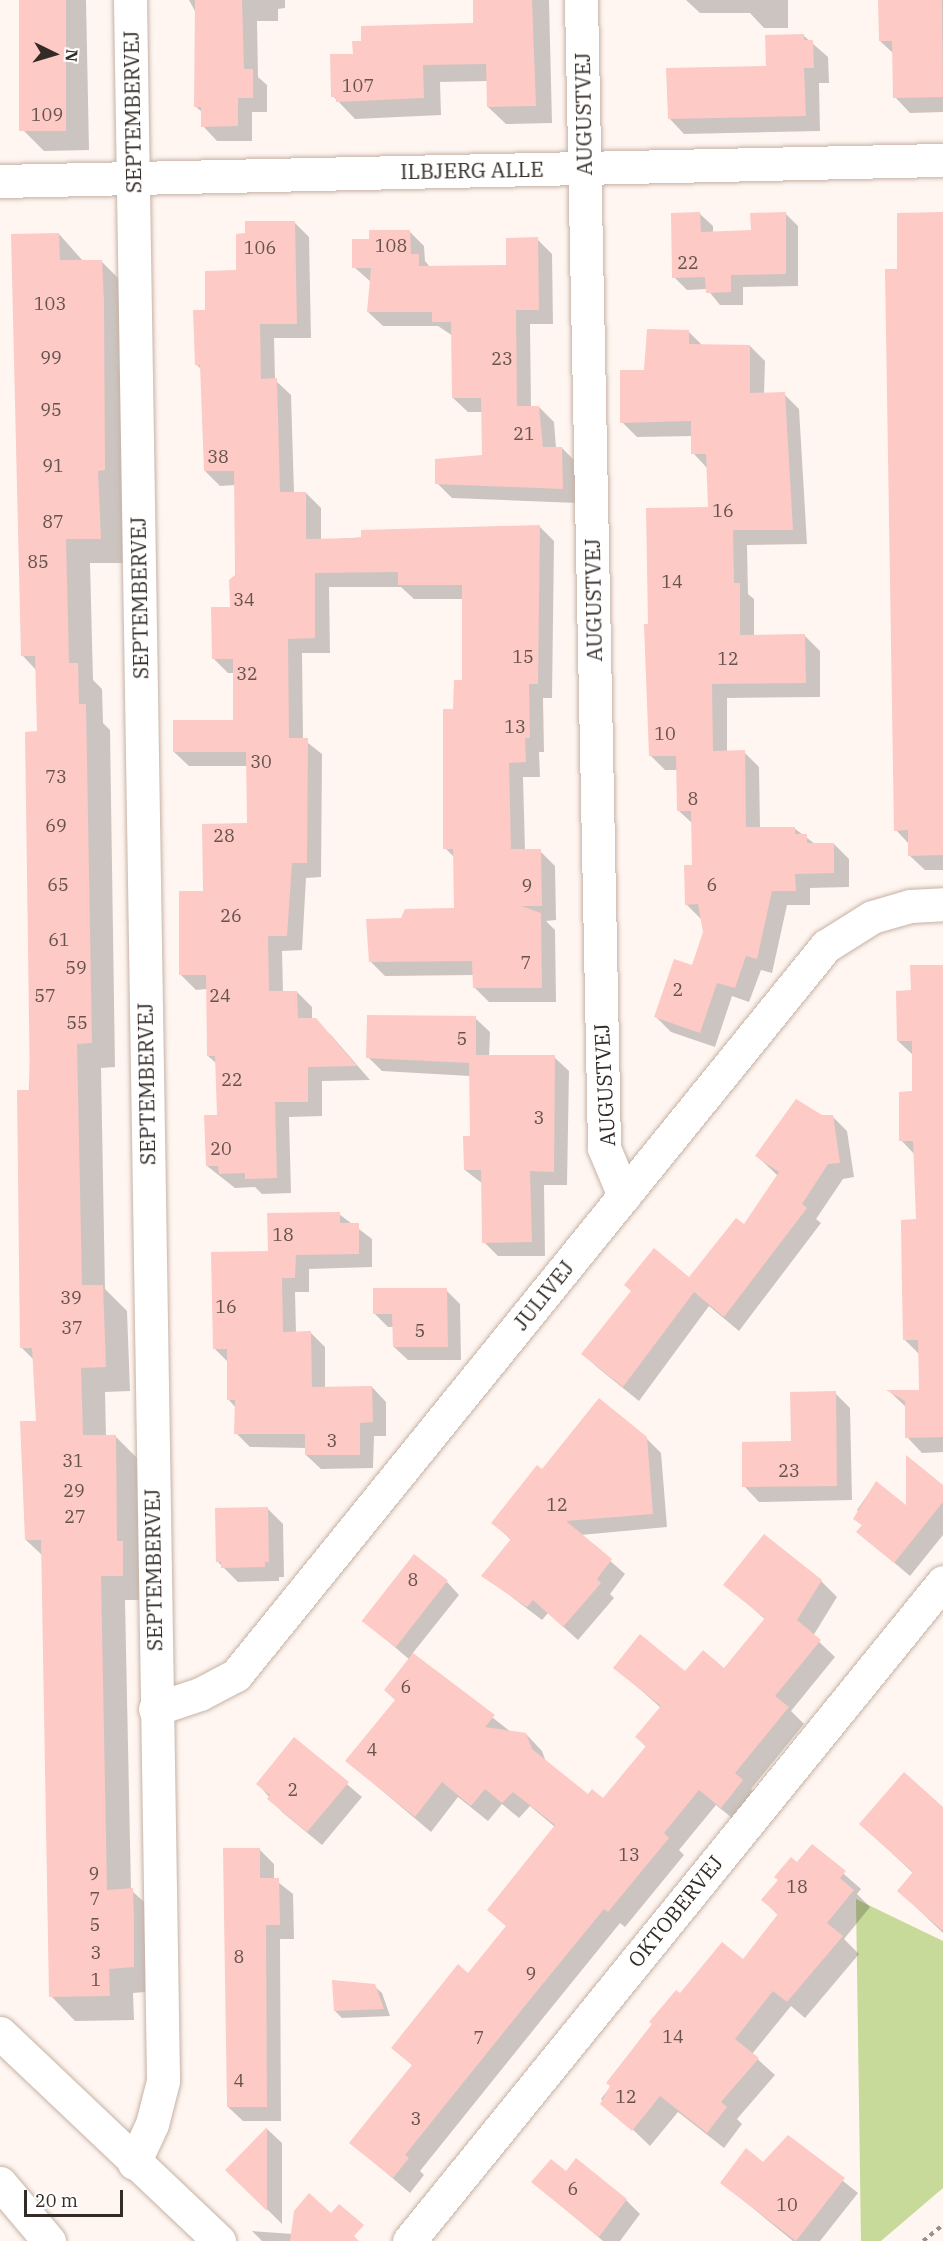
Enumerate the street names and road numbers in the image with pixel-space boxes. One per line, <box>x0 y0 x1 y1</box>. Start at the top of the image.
street label: SEPTEMBERVEJ <box>118 31 146 193</box>
street label: AUGUSTVEJ <box>569 52 597 176</box>
street label: ILBJERG ALLE <box>400 156 544 184</box>
street label: SEPTEMBERVEJ <box>125 517 153 679</box>
street label: AUGUSTVEJ <box>579 538 607 662</box>
street label: SEPTEMBERVEJ <box>132 1003 160 1165</box>
street label: AUGUSTVEJ <box>588 1023 620 1147</box>
street label: JULIVEJ <box>507 1255 579 1335</box>
street label: SEPTEMBERVEJ <box>139 1489 167 1651</box>
street label: OKTOBERVEJ <box>622 1850 728 1972</box>

